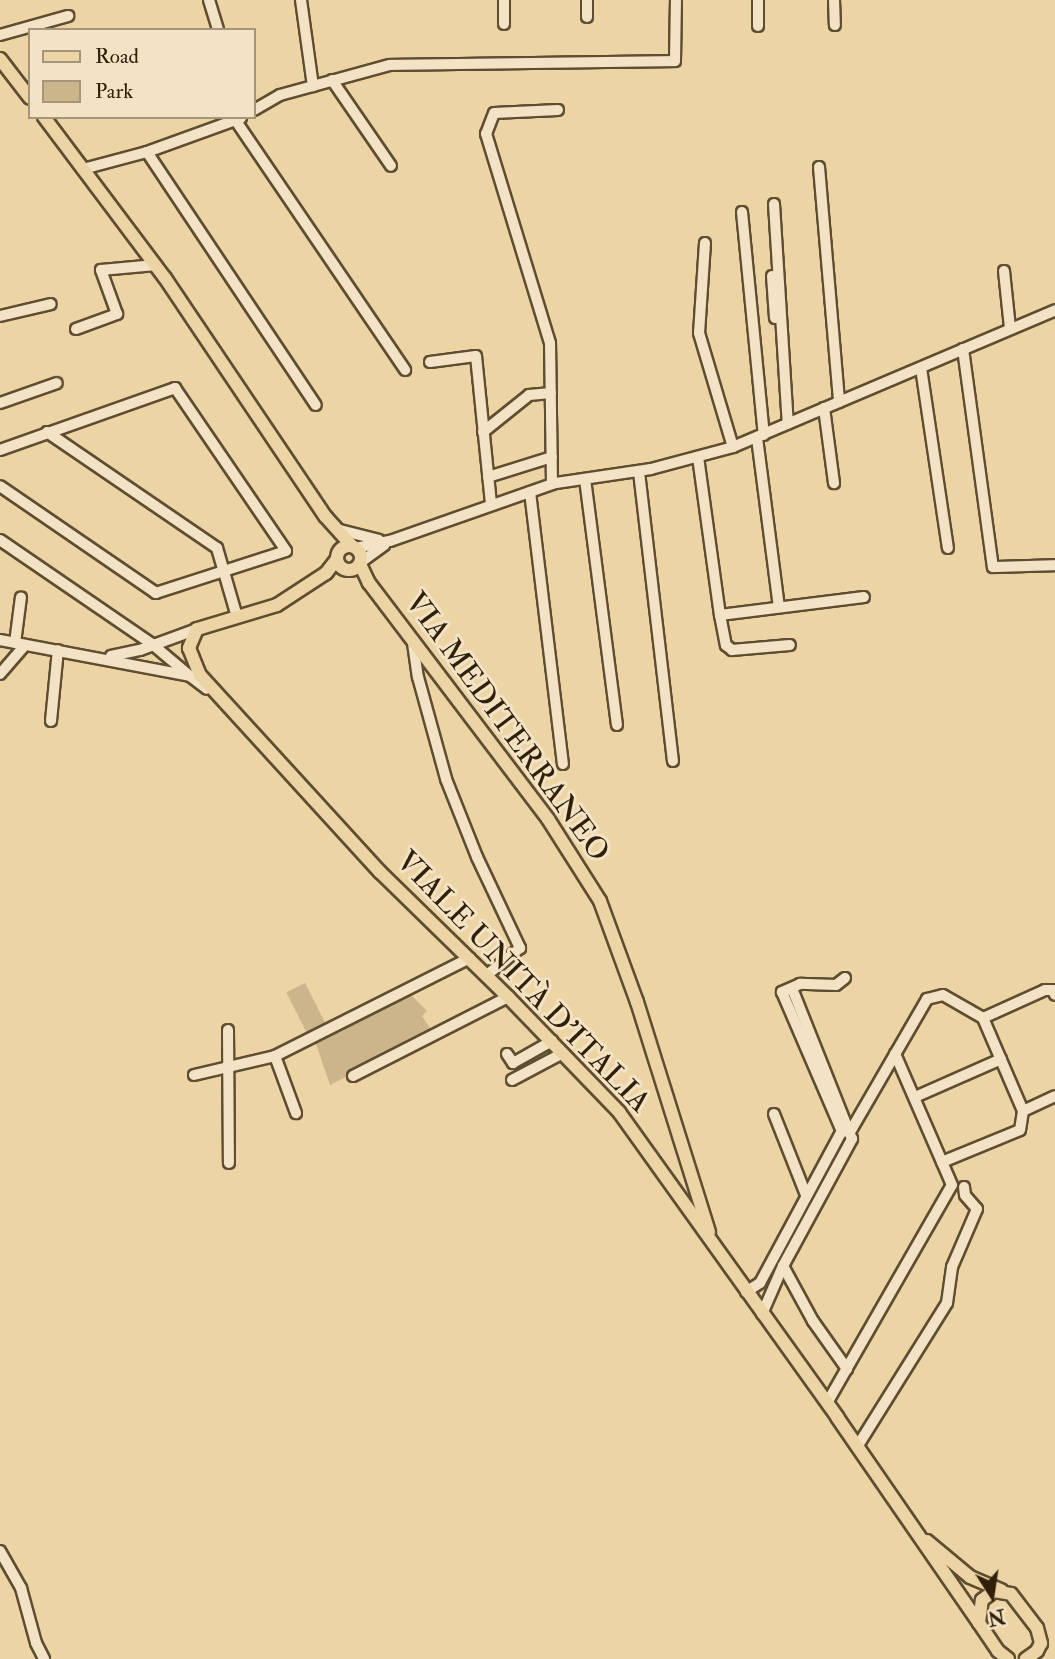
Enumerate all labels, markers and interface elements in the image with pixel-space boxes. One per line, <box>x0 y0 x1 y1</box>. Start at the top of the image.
legend <box>28 28 256 119</box>
text: Road <box>95 43 139 70</box>
text: Park <box>95 78 133 105</box>
street label: VIA MEDITERRANEO <box>397 585 617 869</box>
street label: VIALE UNITÀ D'ITALIA <box>388 844 658 1120</box>
north arrow <box>957 1561 1027 1631</box>
text: N <box>986 1603 1007 1630</box>

